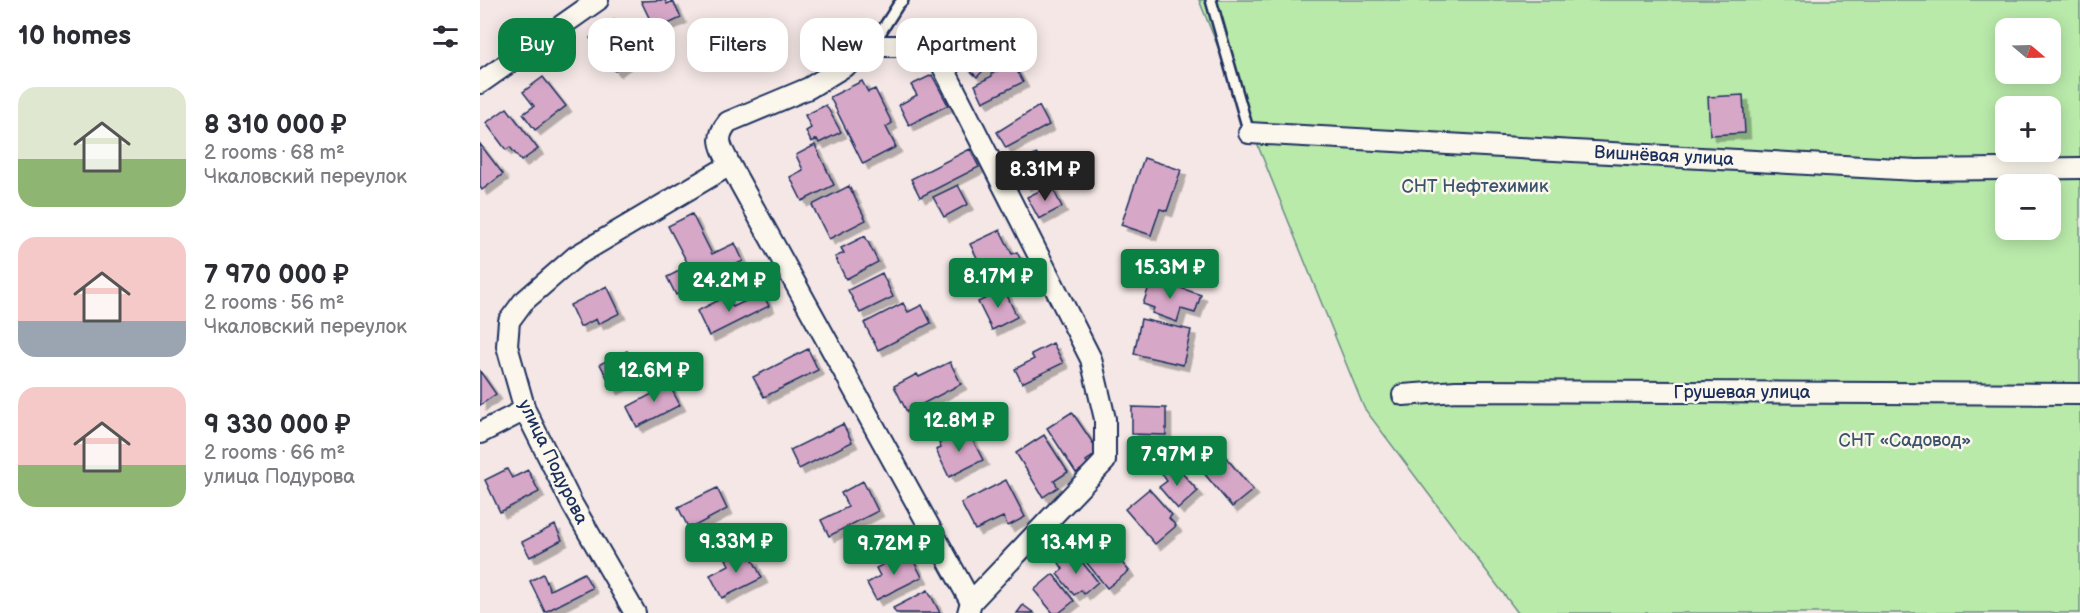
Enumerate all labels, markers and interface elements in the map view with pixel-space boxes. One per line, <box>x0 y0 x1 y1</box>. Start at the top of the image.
chip: Buy <box>498 18 576 72</box>
chip: Rent <box>588 18 675 72</box>
chip: Filters <box>687 18 788 72</box>
chip: New <box>800 18 884 72</box>
chip: Apartment <box>896 18 1037 72</box>
north arrow <box>1995 18 2061 84</box>
map controls <box>1995 18 2061 240</box>
icon: filters <box>429 20 462 53</box>
text: 10 homes <box>18 21 131 52</box>
button: + <box>1995 96 2061 162</box>
text: 8 310 000 ₽ <box>204 110 347 141</box>
icon: home <box>66 111 138 183</box>
text: 2 rooms · 68 m² <box>204 141 345 165</box>
street label: Вишнёвая улица <box>1593 142 1735 170</box>
pin: 8.31M ₽ <box>990 151 1100 202</box>
text: 8.31M ₽ <box>1010 158 1080 182</box>
text: Чкаловский переулок <box>204 165 407 189</box>
button: − <box>1995 174 2061 240</box>
park label: СНТ Нефтехимик <box>1401 176 1549 197</box>
pin: 15.3M ₽ <box>1115 249 1225 300</box>
text: 15.3M ₽ <box>1135 256 1205 280</box>
pin: 8.17M ₽ <box>943 258 1053 309</box>
text: 7 970 000 ₽ <box>204 260 349 291</box>
icon: home <box>66 261 138 333</box>
pin: 24.2M ₽ <box>674 262 784 313</box>
text: 8.17M ₽ <box>963 265 1033 289</box>
text: 24.2M ₽ <box>692 269 766 293</box>
text: 2 rooms · 56 m² <box>204 291 344 315</box>
text: Чкаловский переулок <box>204 315 407 339</box>
pin: 12.6M ₽ <box>599 352 709 403</box>
text: 12.6M ₽ <box>618 359 690 383</box>
street label: Грушевая улица <box>1674 382 1811 403</box>
street label: улица Подурова <box>514 396 592 528</box>
pin: 12.8M ₽ <box>904 402 1014 453</box>
text: 12.8M ₽ <box>923 409 995 433</box>
text: 9 330 000 ₽ <box>204 410 351 441</box>
icon: home <box>66 411 138 483</box>
park label: СНТ «Садовод» <box>1839 430 1971 451</box>
pin: 7.97M ₽ <box>1122 436 1232 487</box>
text: 2 rooms · 66 m² <box>204 441 345 465</box>
text: 7.97M ₽ <box>1141 443 1213 467</box>
text: улица Подурова <box>204 465 355 489</box>
pin: 9.33M ₽ <box>681 523 791 574</box>
pin: 13.4M ₽ <box>1021 524 1131 575</box>
pin: 9.72M ₽ <box>839 525 949 576</box>
text: 9.33M ₽ <box>699 530 773 554</box>
text: 13.4M ₽ <box>1041 531 1111 555</box>
text: 9.72M ₽ <box>857 532 931 556</box>

